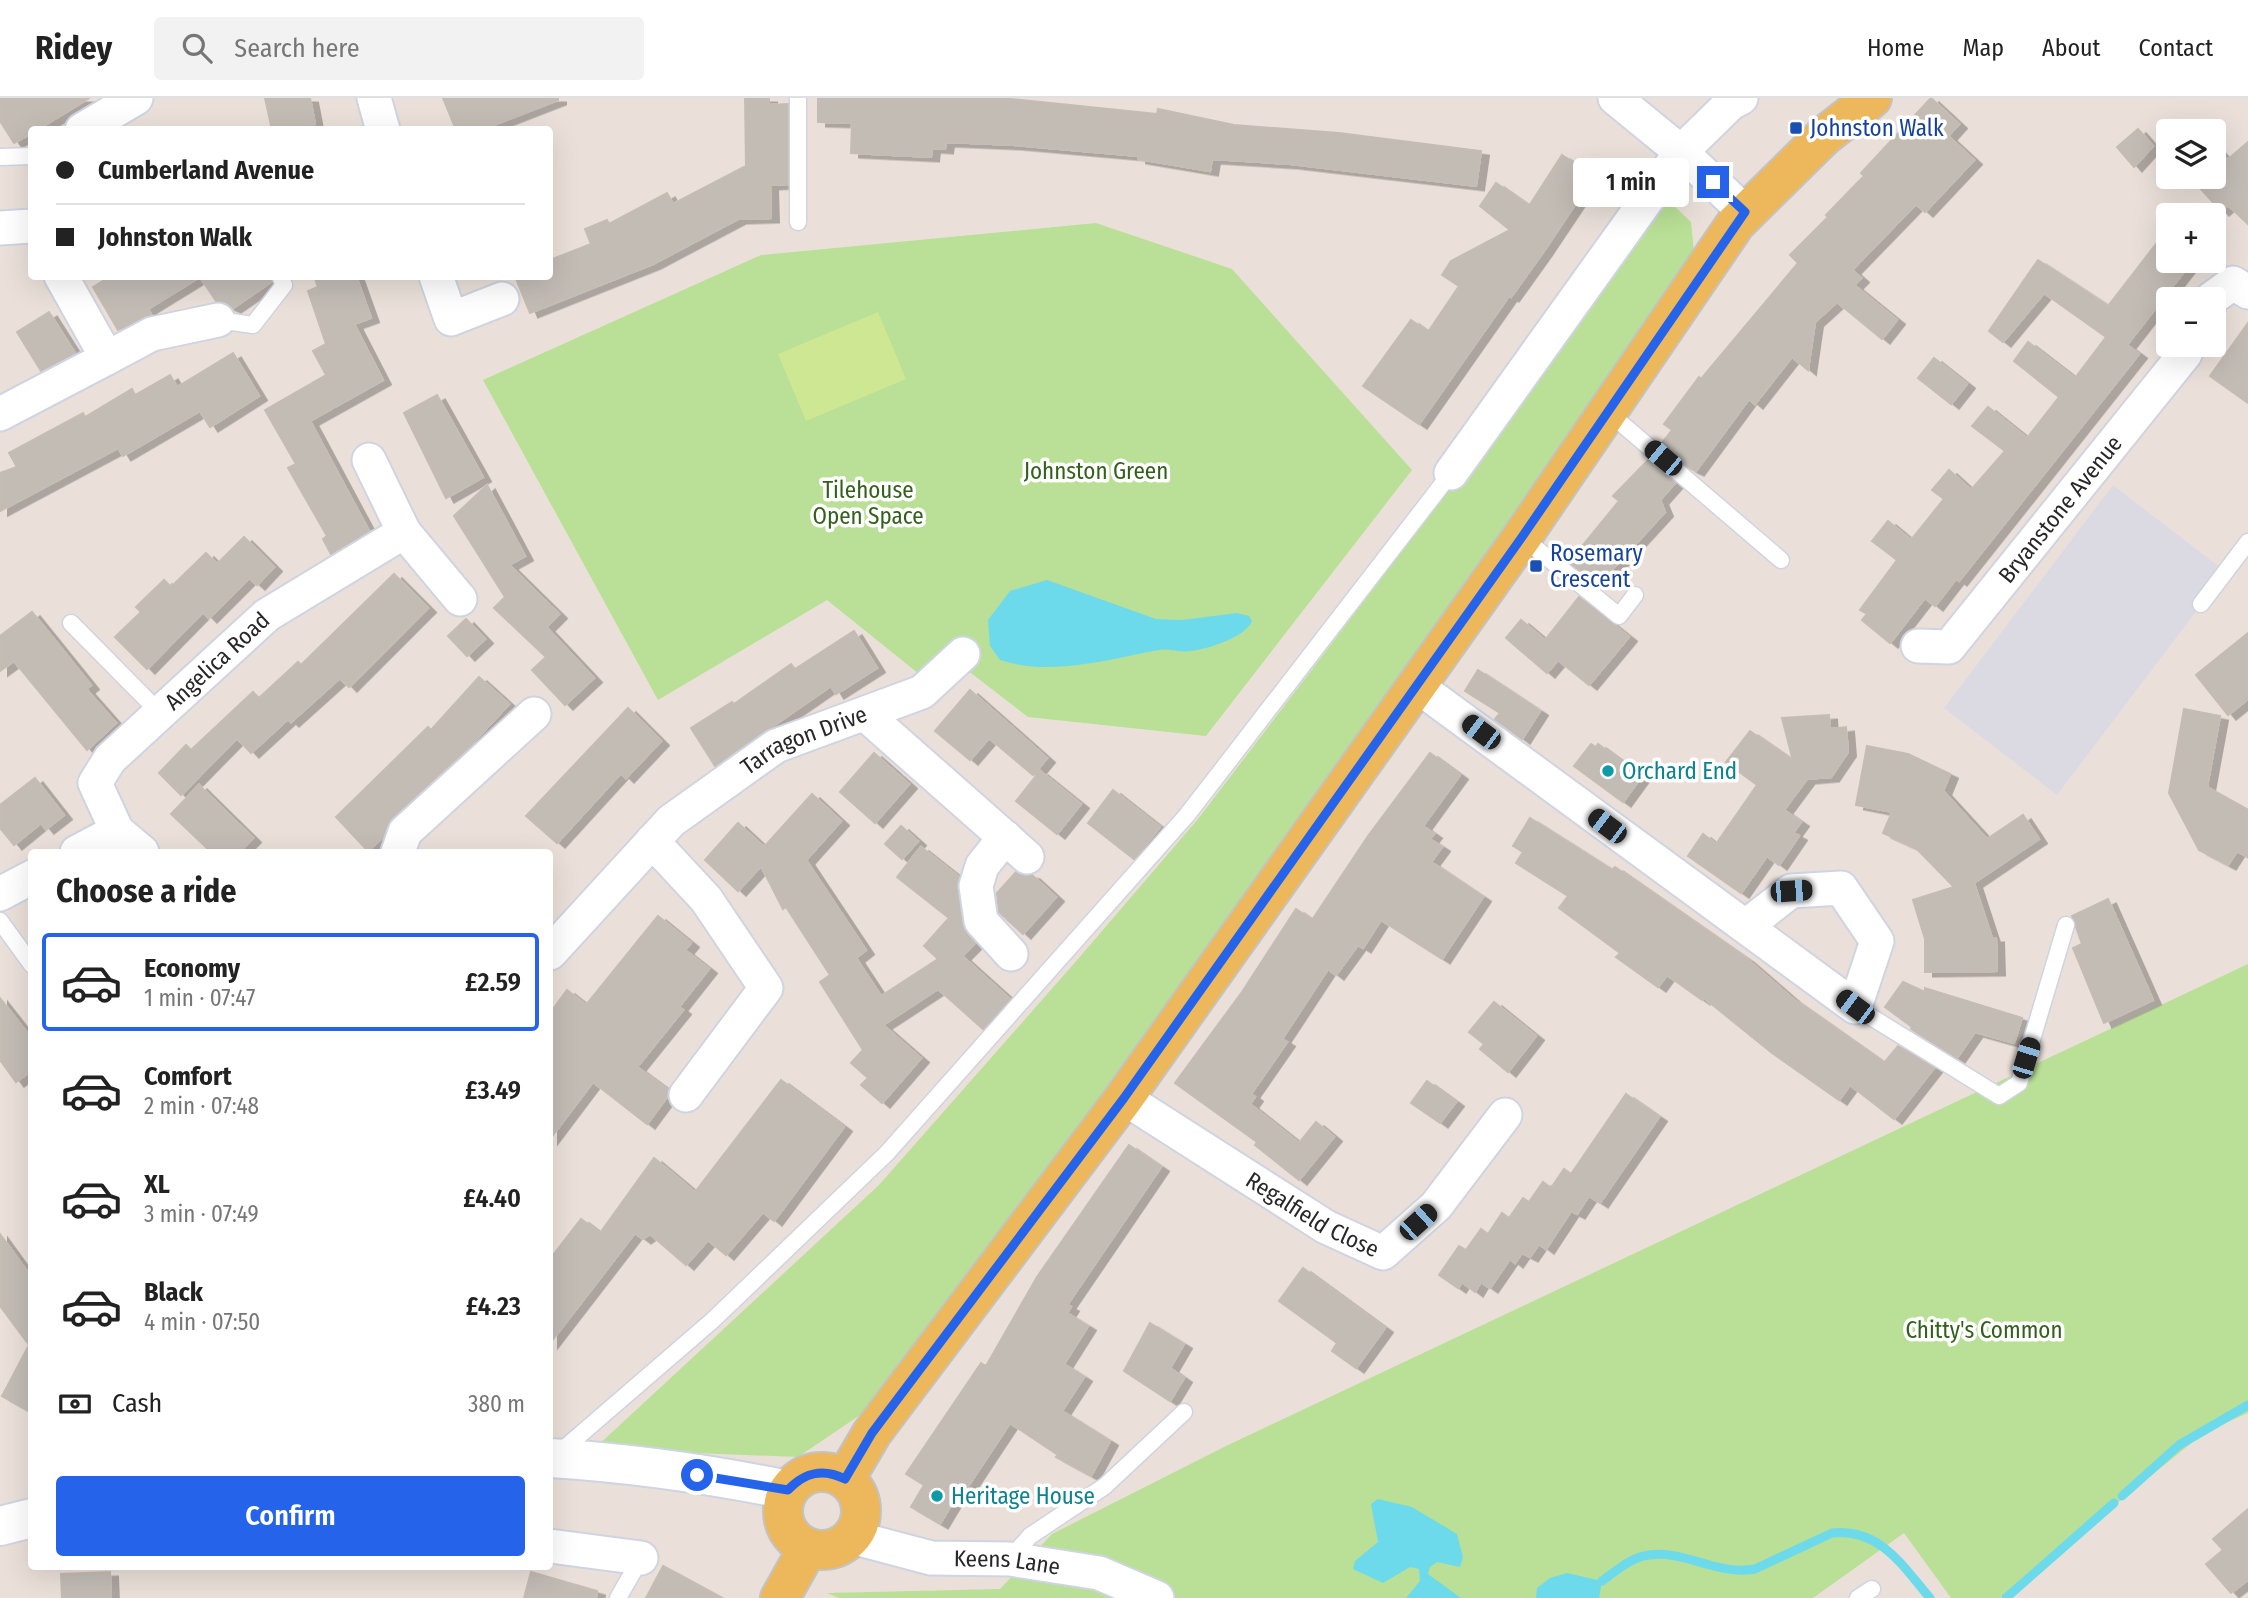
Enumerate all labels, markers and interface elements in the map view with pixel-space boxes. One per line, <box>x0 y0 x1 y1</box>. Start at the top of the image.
search box <box>154 17 644 80</box>
text: Ridey <box>35 28 112 68</box>
icon: search <box>178 29 216 67</box>
text: Search here <box>234 33 360 64</box>
text: Home <box>1867 34 1924 62</box>
text: Map <box>1962 34 2004 62</box>
text: About <box>2042 34 2100 62</box>
text: Contact <box>2138 34 2213 62</box>
place label: Johnston Walk <box>1810 114 1944 142</box>
map controls <box>2156 119 2226 357</box>
button: layers <box>2156 119 2226 189</box>
marker: Johnston Walk <box>1788 120 1804 136</box>
text: Cumberland Avenue <box>98 155 314 186</box>
callout: 1 min <box>1573 158 1688 206</box>
route end <box>1697 166 1729 198</box>
text: 1 min <box>1606 168 1656 196</box>
button: + <box>2156 203 2226 273</box>
text: Johnston Walk <box>98 222 252 253</box>
button: − <box>2156 287 2226 357</box>
street label: Bryanstone Avenue <box>1992 430 2128 588</box>
car <box>1641 436 1686 480</box>
park label: Johnston Green <box>1024 457 1168 485</box>
park label: Tilehouse Open Space <box>812 476 924 530</box>
place label: Rosemary Crescent <box>1550 539 1643 593</box>
marker: Rosemary Crescent <box>1528 558 1544 574</box>
street label: Angelica Road <box>159 606 275 716</box>
street label: Tarragon Drive <box>735 700 871 781</box>
car <box>1458 711 1505 753</box>
place label: Orchard End <box>1622 757 1737 785</box>
marker: Orchard End <box>1600 763 1616 779</box>
car <box>1584 805 1631 847</box>
text: Choose a ride <box>56 872 237 910</box>
car <box>1770 879 1813 903</box>
icon: car <box>60 951 123 1014</box>
text: Economy <box>144 953 240 984</box>
text: £2.59 <box>465 967 521 998</box>
text: 1 min · 07:47 <box>144 984 255 1012</box>
car <box>1832 986 1879 1028</box>
car <box>2010 1035 2043 1081</box>
icon: car <box>60 1059 123 1122</box>
text: Comfort <box>144 1061 232 1092</box>
text: £3.49 <box>465 1075 521 1106</box>
text: 2 min · 07:48 <box>144 1092 259 1120</box>
street label: Regalfield Close <box>1241 1166 1383 1263</box>
icon: car <box>60 1167 123 1230</box>
text: XL <box>144 1169 170 1200</box>
text: £4.40 <box>463 1183 521 1214</box>
text: 3 min · 07:49 <box>144 1200 259 1228</box>
car <box>1396 1200 1441 1244</box>
icon: car <box>60 1275 123 1338</box>
text: Black <box>144 1277 203 1308</box>
text: £4.23 <box>466 1291 521 1322</box>
text: 4 min · 07:50 <box>144 1308 260 1336</box>
park label: Chitty's Common <box>1905 1316 2063 1344</box>
icon: cash <box>56 1385 94 1423</box>
text: Cash <box>112 1388 162 1419</box>
text: 380 m <box>468 1390 525 1418</box>
route start <box>681 1459 713 1491</box>
button: Confirm <box>56 1476 525 1556</box>
place label: Heritage House <box>951 1482 1095 1510</box>
marker: Heritage House <box>929 1488 945 1504</box>
street label: Keens Lane <box>954 1544 1062 1581</box>

